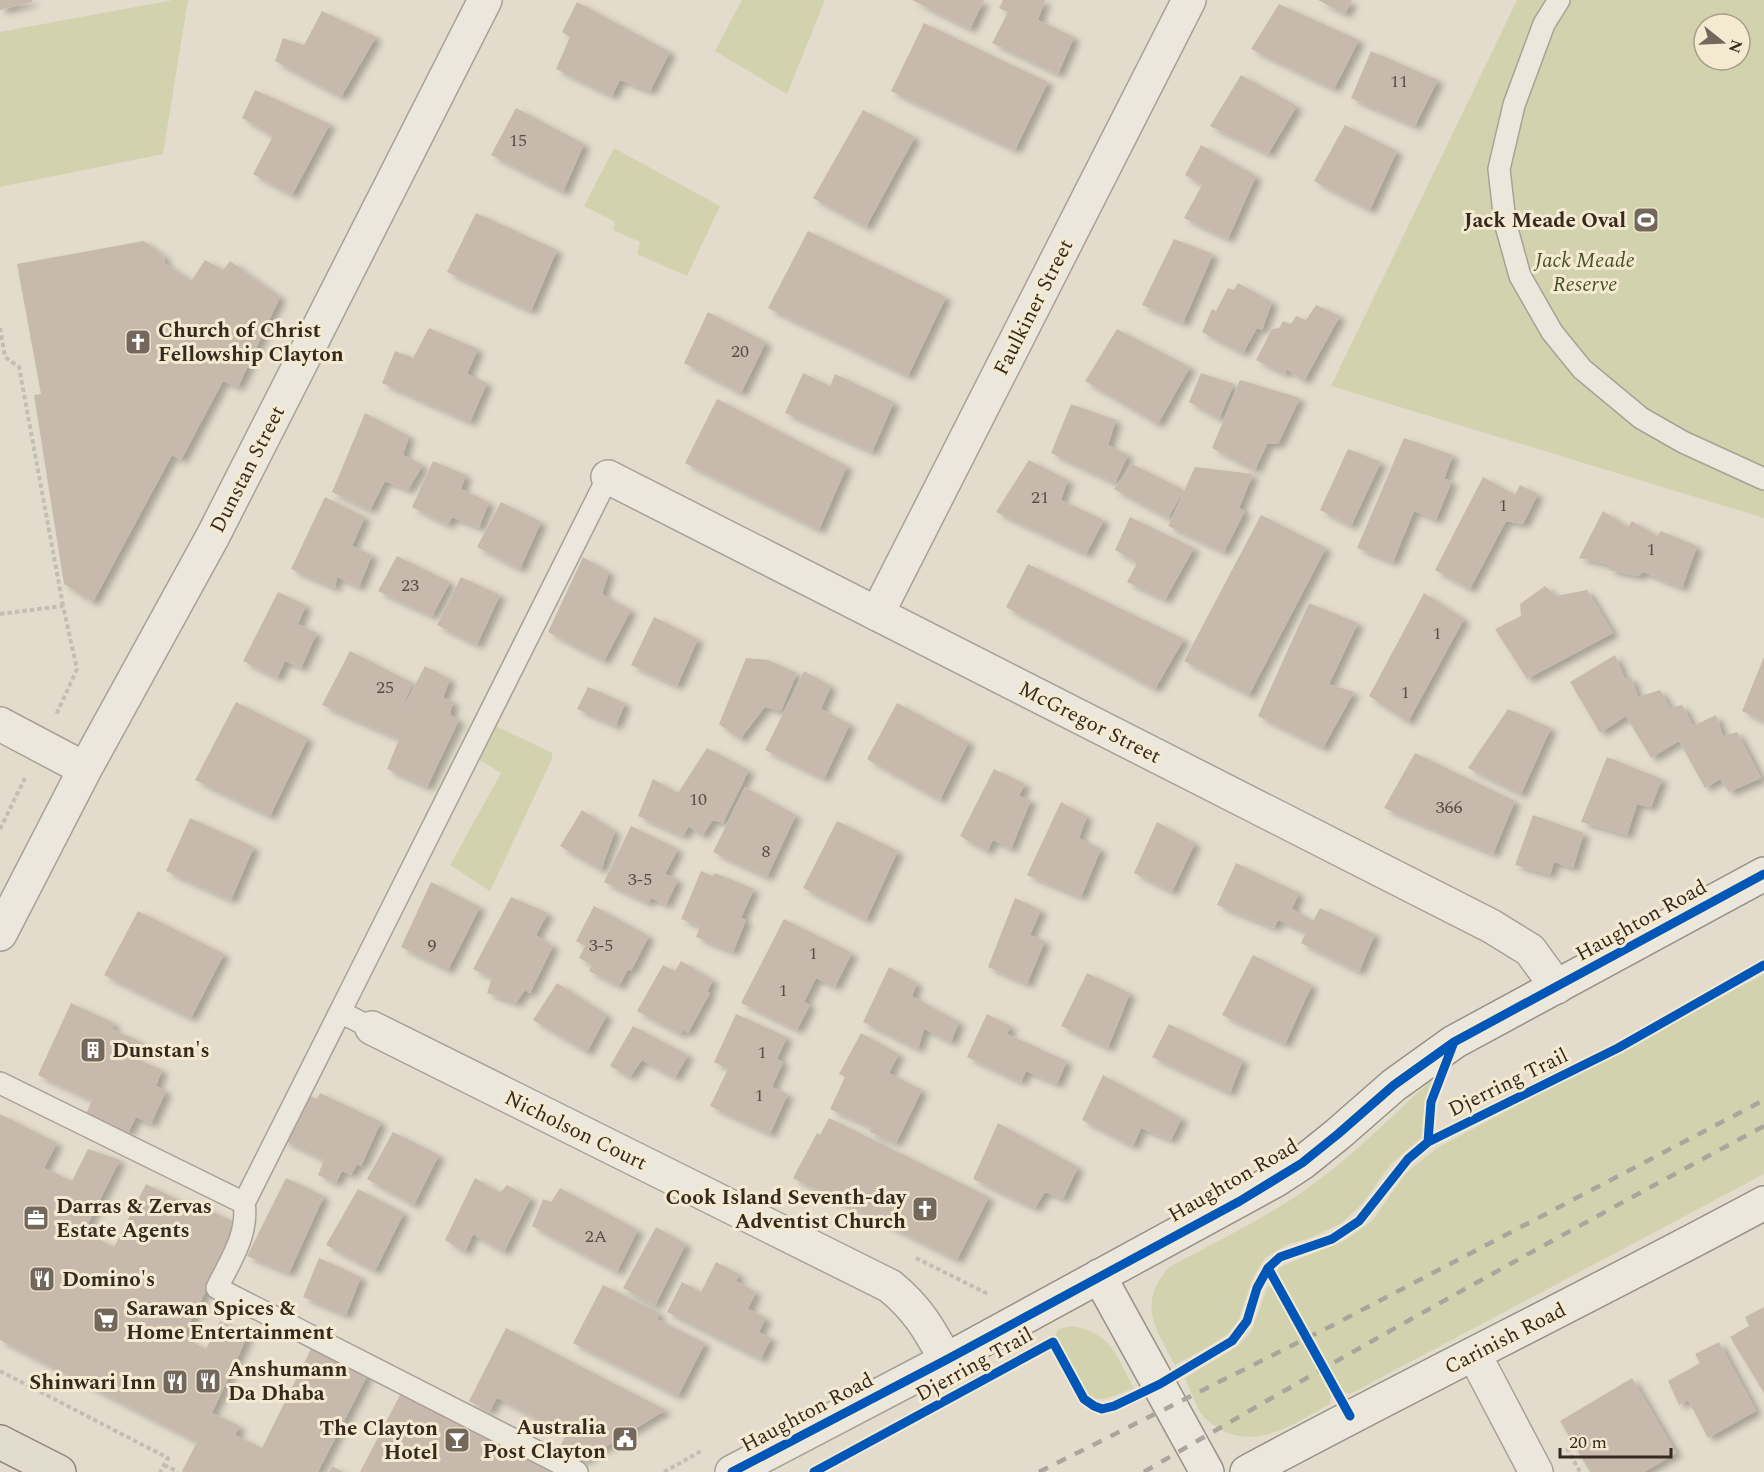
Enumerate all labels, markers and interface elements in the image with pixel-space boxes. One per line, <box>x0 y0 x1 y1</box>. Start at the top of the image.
north arrow <box>1692 12 1752 72</box>
text: N <box>1722 36 1749 56</box>
house number: 11 <box>1390 68 1408 95</box>
house number: 15 <box>509 127 527 154</box>
place label: Jack Meade Oval <box>1464 205 1626 237</box>
sports icon: Jack Meade Oval <box>1631 205 1661 235</box>
street label: Faulkiner Street <box>986 234 1082 381</box>
park label: Jack Meade Reserve <box>1533 245 1635 301</box>
place label: Church of Christ Fellowship Clayton <box>158 315 344 371</box>
church icon: Church of Christ Fellowship Clayton <box>123 327 153 357</box>
house number: 20 <box>731 338 749 365</box>
street label: Dunstan Street <box>202 400 294 539</box>
house number: 21 <box>1031 484 1049 511</box>
house number: 1 <box>1499 492 1508 519</box>
house number: 1 <box>1647 536 1656 563</box>
house number: 23 <box>401 572 419 599</box>
house number: 1 <box>1433 620 1442 647</box>
street label: McGregor Street <box>1013 673 1166 773</box>
house number: 25 <box>376 674 394 701</box>
house number: 1 <box>1401 679 1410 706</box>
house number: 10 <box>689 786 707 813</box>
house number: 366 <box>1436 794 1463 821</box>
house number: 8 <box>762 838 771 865</box>
house number: 3-5 <box>628 866 652 893</box>
street label: Haughton Road <box>1570 871 1713 970</box>
house number: 9 <box>428 932 437 959</box>
house number: 3-5 <box>589 932 613 959</box>
house number: 1 <box>809 940 818 967</box>
house number: 1 <box>779 977 788 1004</box>
building icon: Dunstan's <box>78 1035 108 1065</box>
place label: Dunstan's <box>112 1035 210 1067</box>
house number: 1 <box>758 1039 767 1066</box>
street label: Djerring Trail <box>1443 1040 1574 1126</box>
house number: 1 <box>755 1082 764 1109</box>
street label: Nicholson Court <box>499 1083 652 1179</box>
street label: Haughton Road <box>1162 1130 1305 1231</box>
place label: Cook Island Seventh-day Adventist Church <box>665 1182 907 1238</box>
place label: Darras & Zervas Estate Agents <box>56 1191 212 1247</box>
church icon: Cook Island Seventh-day Adventist Church <box>910 1194 940 1224</box>
office icon: Darras & Zervas Estate Agents <box>21 1203 51 1233</box>
house number: 2A <box>585 1223 607 1250</box>
restaurant icon: Domino's <box>27 1264 57 1294</box>
place label: Domino's <box>62 1264 155 1296</box>
place label: Sarawan Spices & Home Entertainment <box>126 1293 334 1349</box>
street label: Carinish Road <box>1439 1294 1572 1383</box>
supermarket icon: Sarawan Spices & Home Entertainment <box>91 1305 121 1335</box>
street label: Djerring Trail <box>910 1319 1039 1410</box>
place label: Anshumann Da Dhaba <box>228 1354 347 1410</box>
street label: Haughton Road <box>735 1364 879 1461</box>
restaurant icon: Anshumann Da Dhaba <box>193 1366 223 1396</box>
place label: Shinwari Inn <box>29 1367 156 1399</box>
restaurant icon: Shinwari Inn <box>160 1367 190 1397</box>
place label: Australia Post Clayton <box>483 1412 606 1468</box>
place label: The Clayton Hotel <box>319 1413 438 1469</box>
scale bar <box>1560 1421 1671 1459</box>
public building icon: Australia Post Clayton <box>610 1424 640 1454</box>
bar icon: The Clayton Hotel <box>442 1425 472 1455</box>
text: 20 m <box>1569 1429 1607 1456</box>

